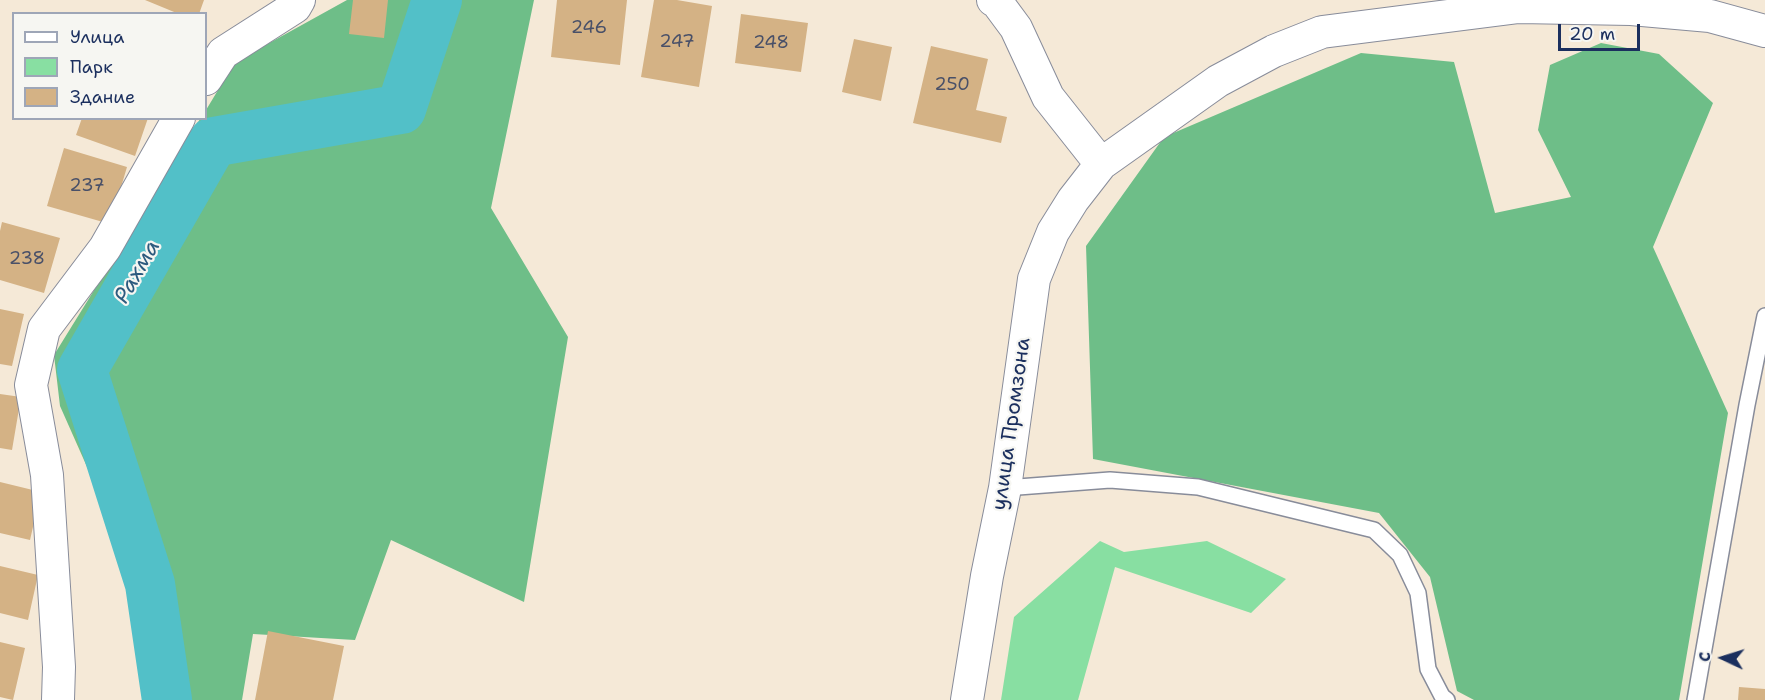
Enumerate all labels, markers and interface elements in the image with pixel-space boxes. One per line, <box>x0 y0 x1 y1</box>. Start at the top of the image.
legend <box>12 12 207 120</box>
scale bar <box>1561 12 1644 50</box>
house number: 246 <box>571 17 607 39</box>
text: 20 m <box>1569 22 1615 46</box>
text: Улица <box>70 25 124 49</box>
house number: 247 <box>659 31 695 53</box>
house number: 248 <box>753 32 789 54</box>
text: Парк <box>70 55 113 79</box>
house number: 250 <box>934 74 970 96</box>
text: Здание <box>70 85 135 109</box>
house number: 237 <box>69 175 105 197</box>
water label: Рахма <box>109 236 167 308</box>
house number: 238 <box>9 248 45 270</box>
street label: улица Промзона <box>987 336 1037 512</box>
north arrow <box>1693 628 1753 688</box>
text: С <box>1694 651 1715 662</box>

